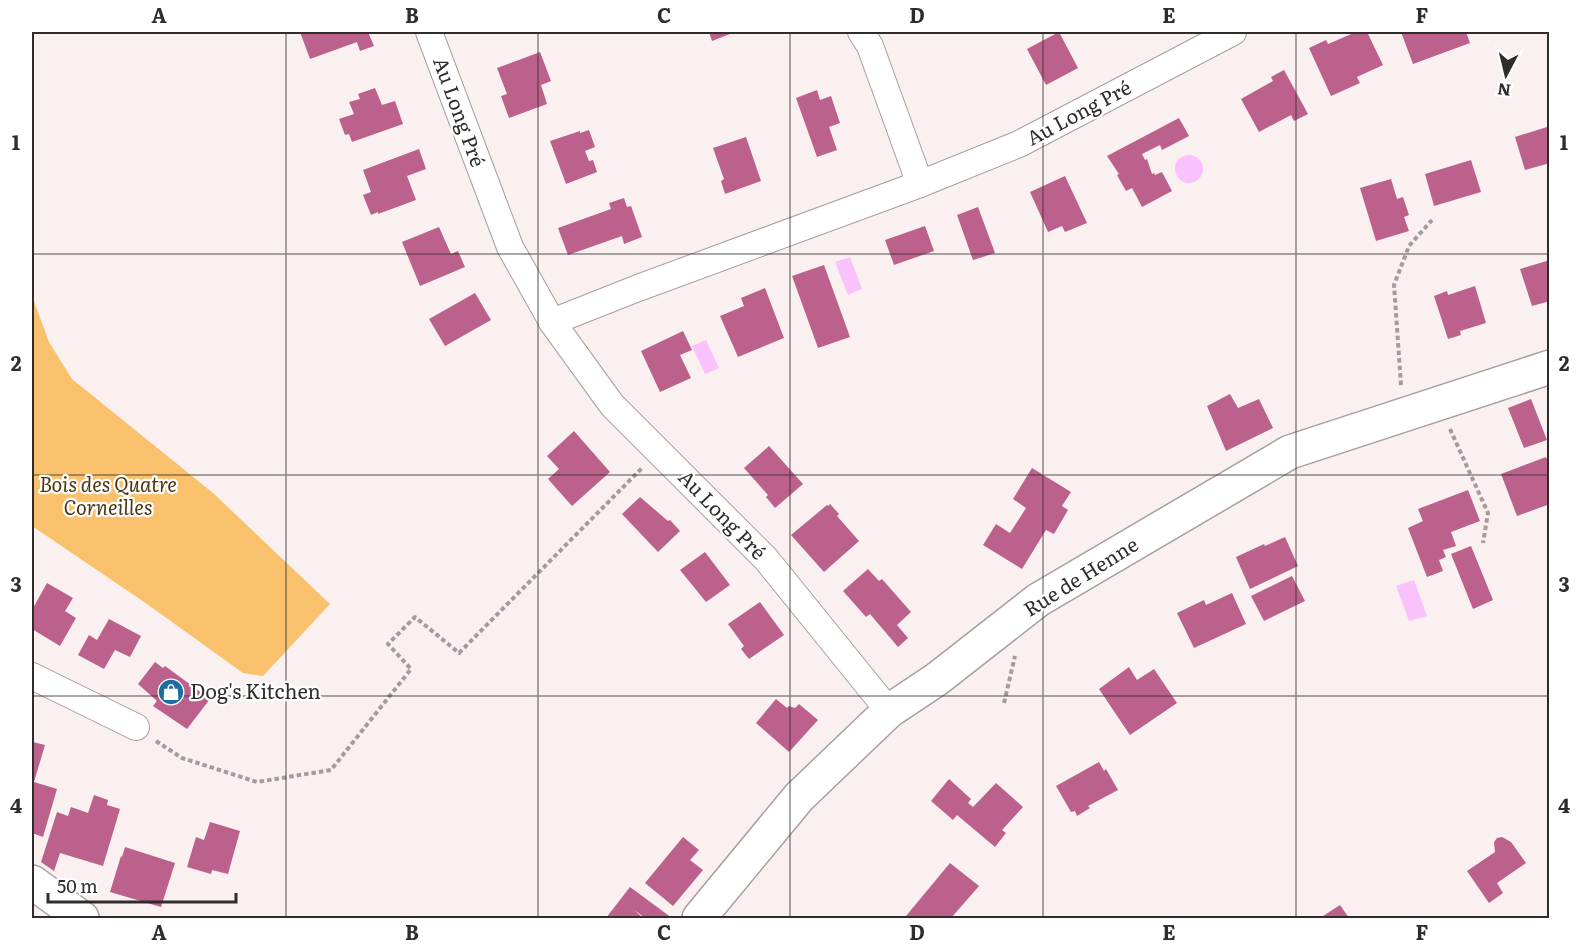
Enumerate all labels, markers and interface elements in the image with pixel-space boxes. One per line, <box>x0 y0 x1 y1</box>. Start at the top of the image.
text: A <box>151 0 167 29</box>
text: B <box>405 0 419 29</box>
text: C <box>657 0 671 29</box>
text: D <box>909 0 925 29</box>
text: E <box>1162 0 1176 29</box>
text: F <box>1416 0 1429 29</box>
north arrow <box>1476 45 1536 105</box>
street label: Au Long Pré <box>427 52 495 170</box>
street label: Au Long Pré <box>1020 71 1136 151</box>
text: N <box>1496 78 1512 104</box>
text: 1 <box>12 126 20 156</box>
text: 1 <box>1560 126 1568 156</box>
text: 2 <box>11 347 22 377</box>
text: 2 <box>1559 347 1570 377</box>
street label: Au Long Pré <box>673 462 774 565</box>
park label: Bois des Quatre Corneilles <box>39 468 177 521</box>
street label: Rue de Henne <box>1017 528 1143 623</box>
text: 3 <box>10 568 22 598</box>
text: 3 <box>1558 568 1570 598</box>
place label: Dog's Kitchen <box>190 675 321 705</box>
shop icon: Dog's Kitchen <box>156 677 186 707</box>
text: 4 <box>10 789 22 819</box>
text: 4 <box>1558 789 1570 819</box>
scale bar <box>48 866 236 904</box>
text: 50 m <box>57 872 98 899</box>
text: A <box>151 916 167 946</box>
text: B <box>405 916 419 946</box>
text: C <box>657 916 671 946</box>
text: D <box>909 916 925 946</box>
text: E <box>1162 916 1176 946</box>
text: F <box>1416 916 1429 946</box>

